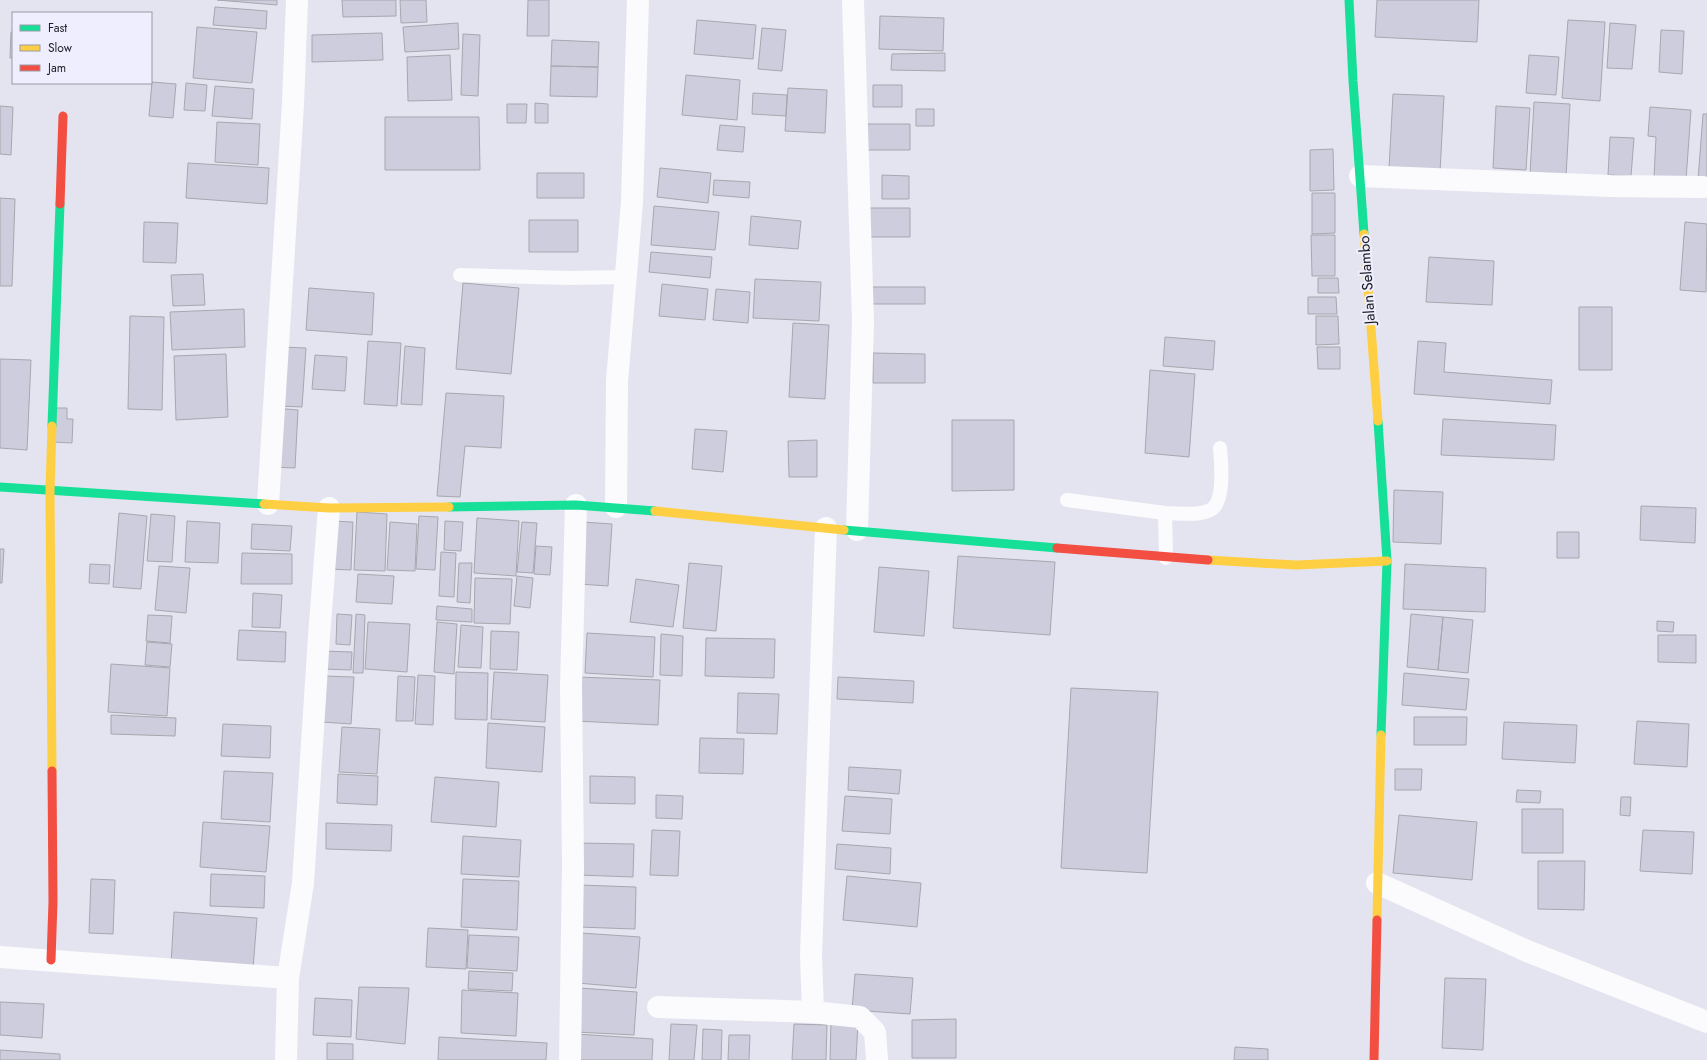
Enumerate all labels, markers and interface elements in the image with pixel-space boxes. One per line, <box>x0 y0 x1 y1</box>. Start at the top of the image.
legend <box>12 12 152 84</box>
text: Fast <box>48 19 67 37</box>
text: Slow <box>48 39 73 57</box>
text: Jam <box>46 59 66 77</box>
street label: Jalan Selambo <box>1353 235 1381 327</box>

